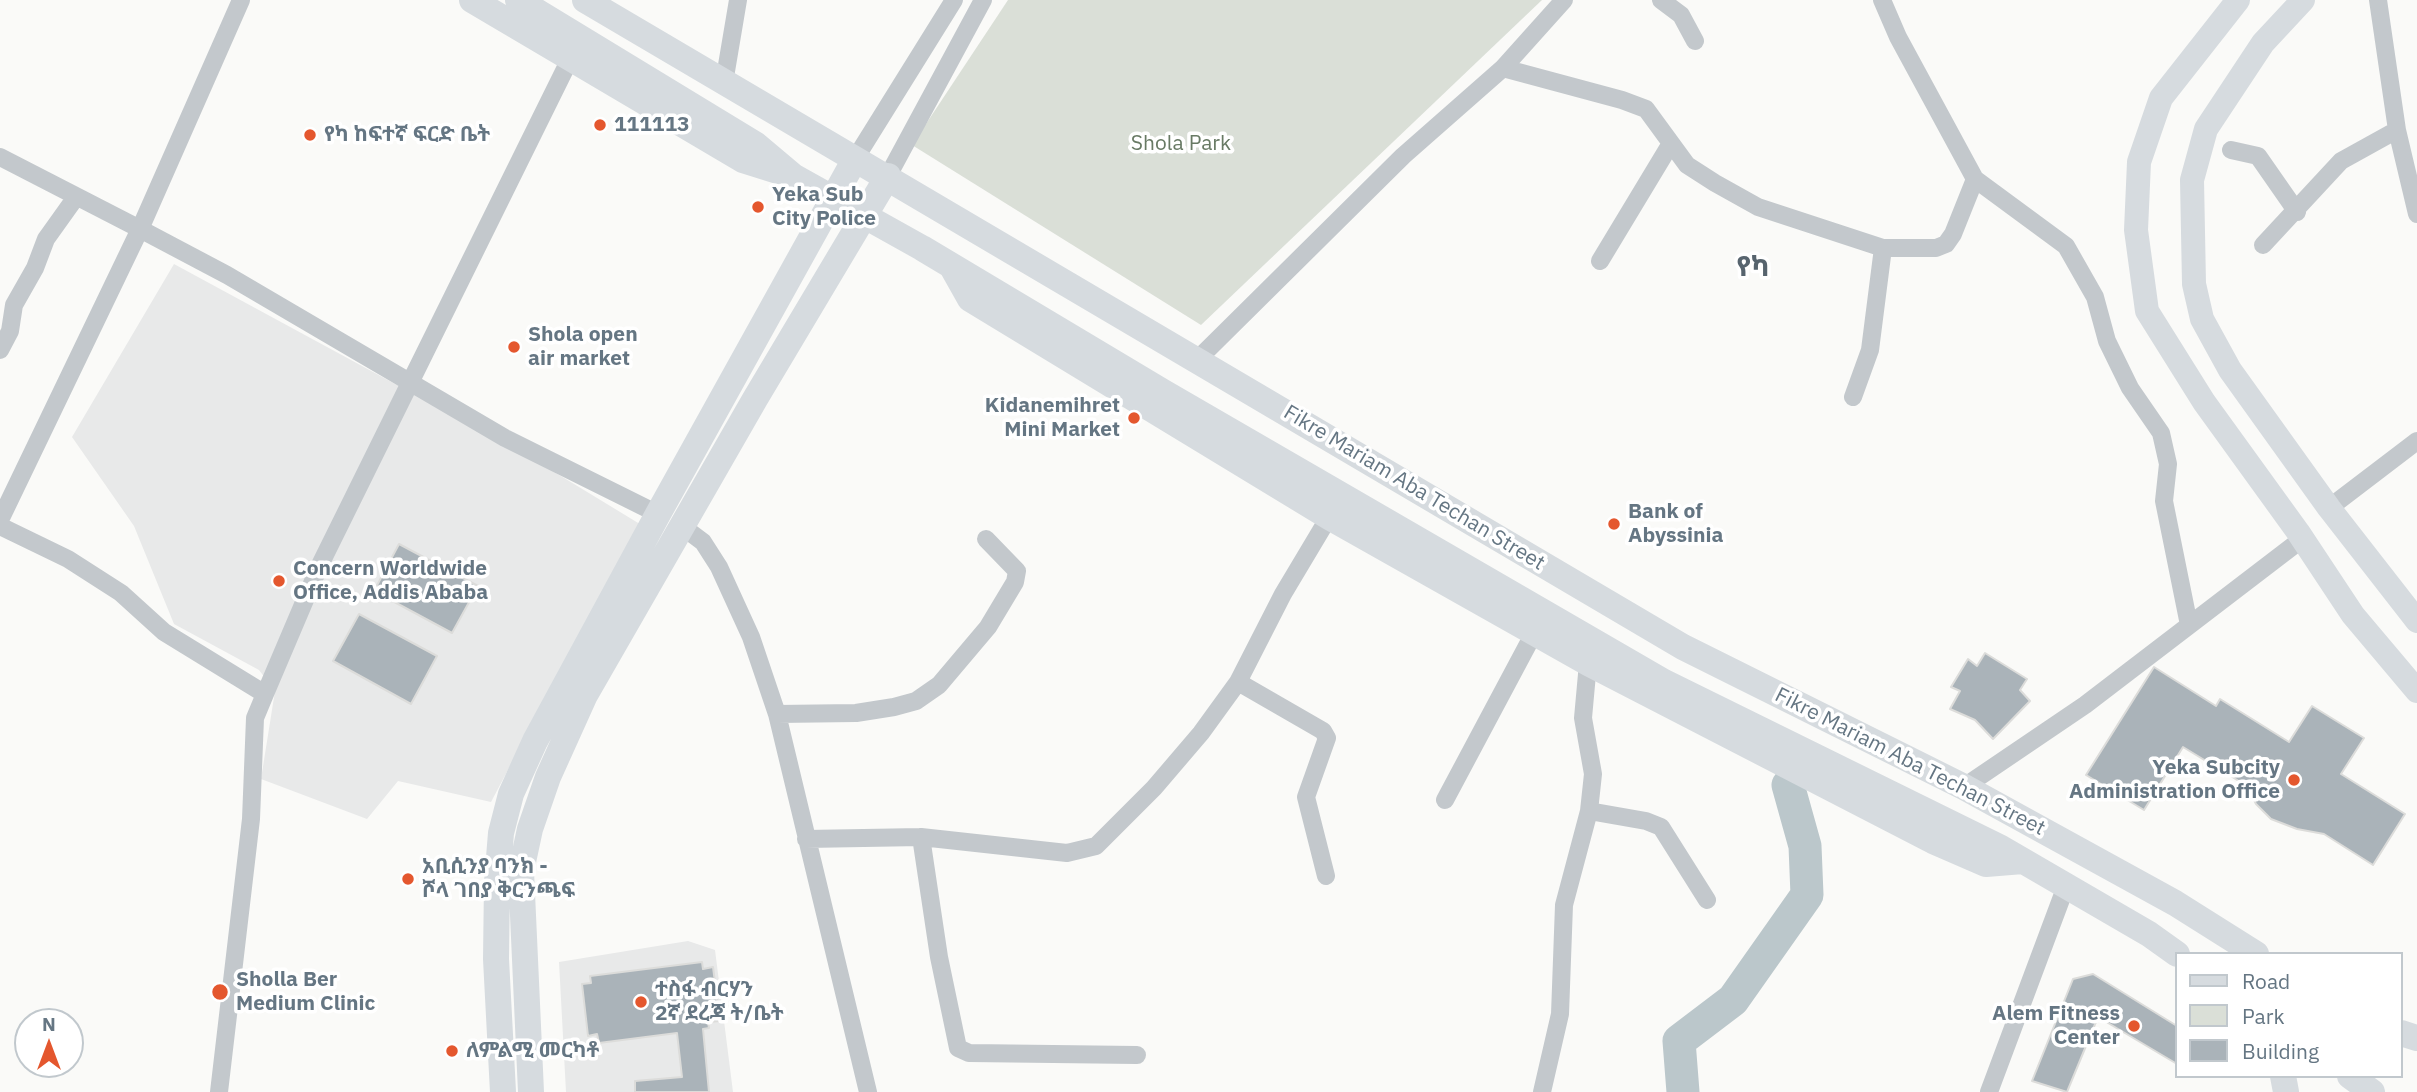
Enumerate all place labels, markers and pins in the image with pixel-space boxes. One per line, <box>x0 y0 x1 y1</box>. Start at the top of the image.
place label: 111113 <box>614 112 690 138</box>
marker: 111113 <box>592 117 608 133</box>
place label: የካ ከፍተኛ ፍርድ ቤት <box>324 122 490 148</box>
marker: የካ ከፍተኛ ፍርድ ቤት <box>302 127 318 143</box>
place label: Yeka Sub City Police <box>772 182 876 232</box>
marker: Yeka Sub City Police <box>750 199 766 215</box>
place label: Shola open air market <box>528 322 638 372</box>
marker: Shola open air market <box>506 339 522 355</box>
place label: Kidanemihret Mini Market <box>985 393 1120 443</box>
marker: Kidanemihret Mini Market <box>1126 410 1142 426</box>
place label: Bank of Abyssinia <box>1628 499 1723 549</box>
marker: Bank of Abyssinia <box>1606 516 1622 532</box>
place label: Concern Worldwide Office, Addis Ababa <box>293 556 488 606</box>
marker: Concern Worldwide Office, Addis Ababa <box>271 573 287 589</box>
place label: Yeka Subcity Administration Office <box>2069 755 2280 805</box>
marker: Yeka Subcity Administration Office <box>2286 772 2302 788</box>
place label: አቢሲንያ ባንክ - ሾላ ገበያ ቅርንጫፍ <box>422 854 575 904</box>
marker: አቢሲንያ ባንክ - ሾላ ገበያ ቅርንጫፍ <box>400 871 416 887</box>
place label: Sholla Ber Medium Clinic <box>236 967 375 1017</box>
place label: ተስፋ ብርሃን 2ኛ ደረጃ ት/ቤት <box>655 977 784 1027</box>
marker: Sholla Ber Medium Clinic <box>210 982 230 1002</box>
marker: ተስፋ ብርሃን 2ኛ ደረጃ ት/ቤት <box>633 994 649 1010</box>
place label: Alem Fitness Center <box>1992 1001 2120 1051</box>
marker: Alem Fitness Center <box>2126 1018 2142 1034</box>
place label: ለምልሚ መርካቶ <box>466 1038 599 1064</box>
marker: ለምልሚ መርካቶ <box>444 1043 460 1059</box>

